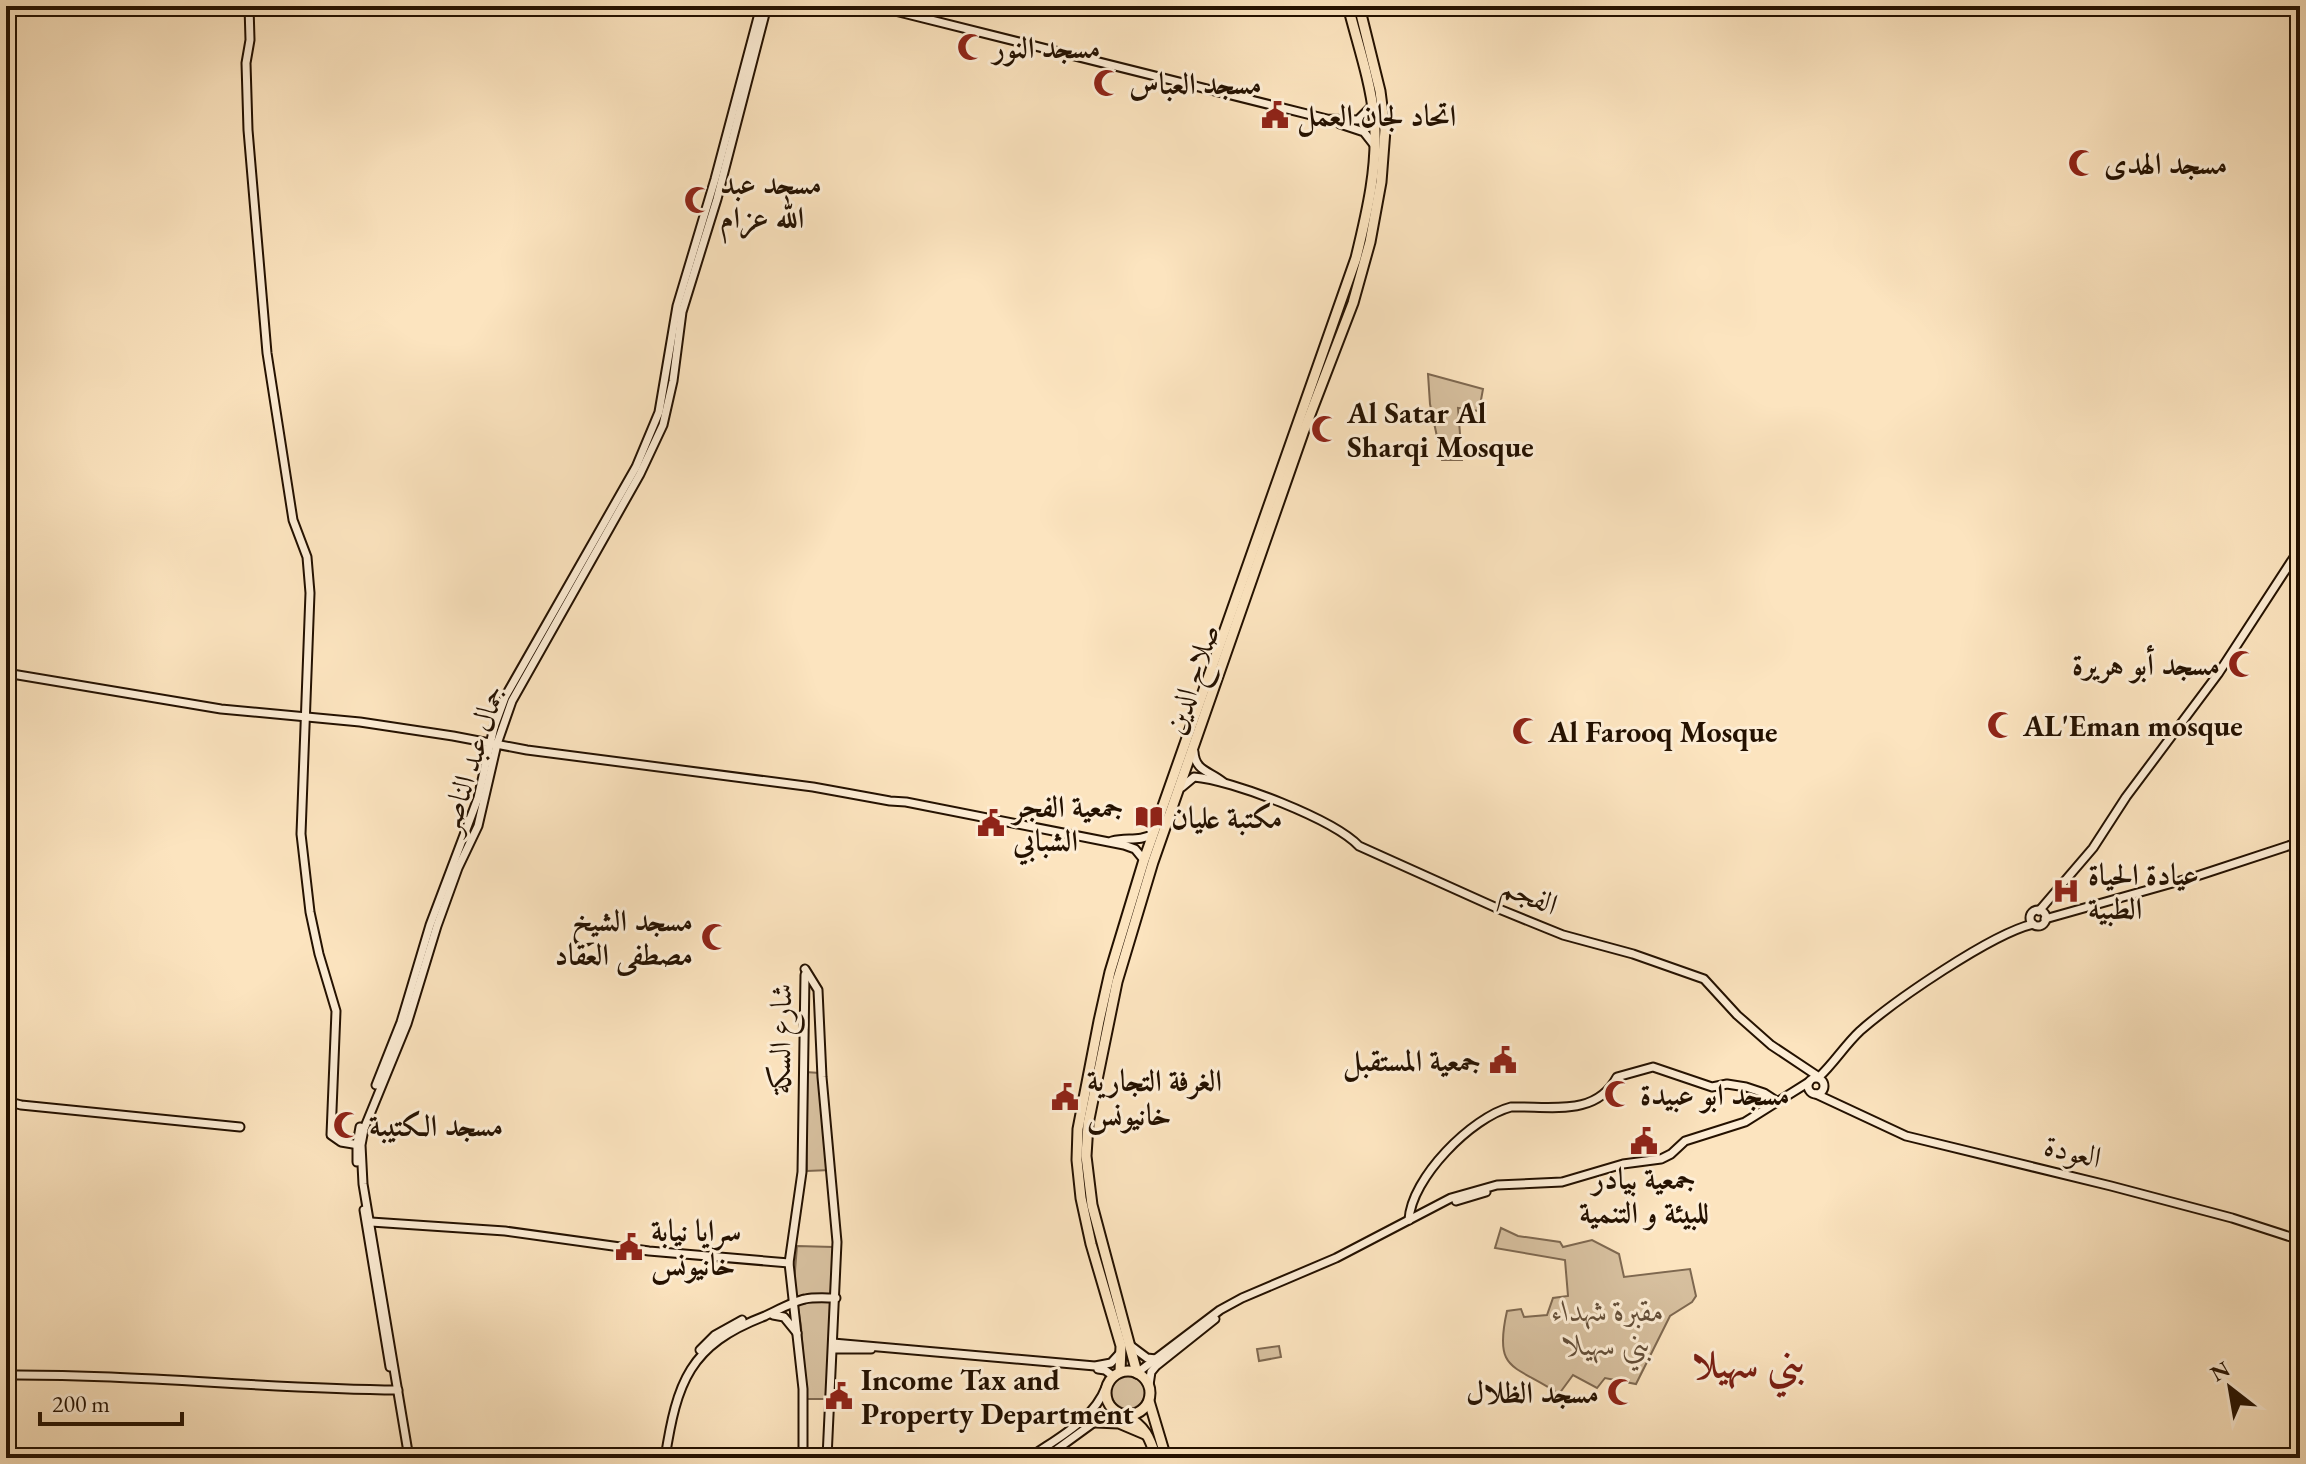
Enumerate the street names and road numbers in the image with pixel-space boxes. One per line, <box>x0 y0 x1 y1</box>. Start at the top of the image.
street label: صلاح الدين <box>1154 619 1235 742</box>
street label: جمال عبد الناصر <box>428 680 514 841</box>
street label: الفجم <box>1493 866 1564 932</box>
street label: شارع السكة <box>760 983 806 1097</box>
street label: العودة <box>2040 1125 2106 1177</box>

